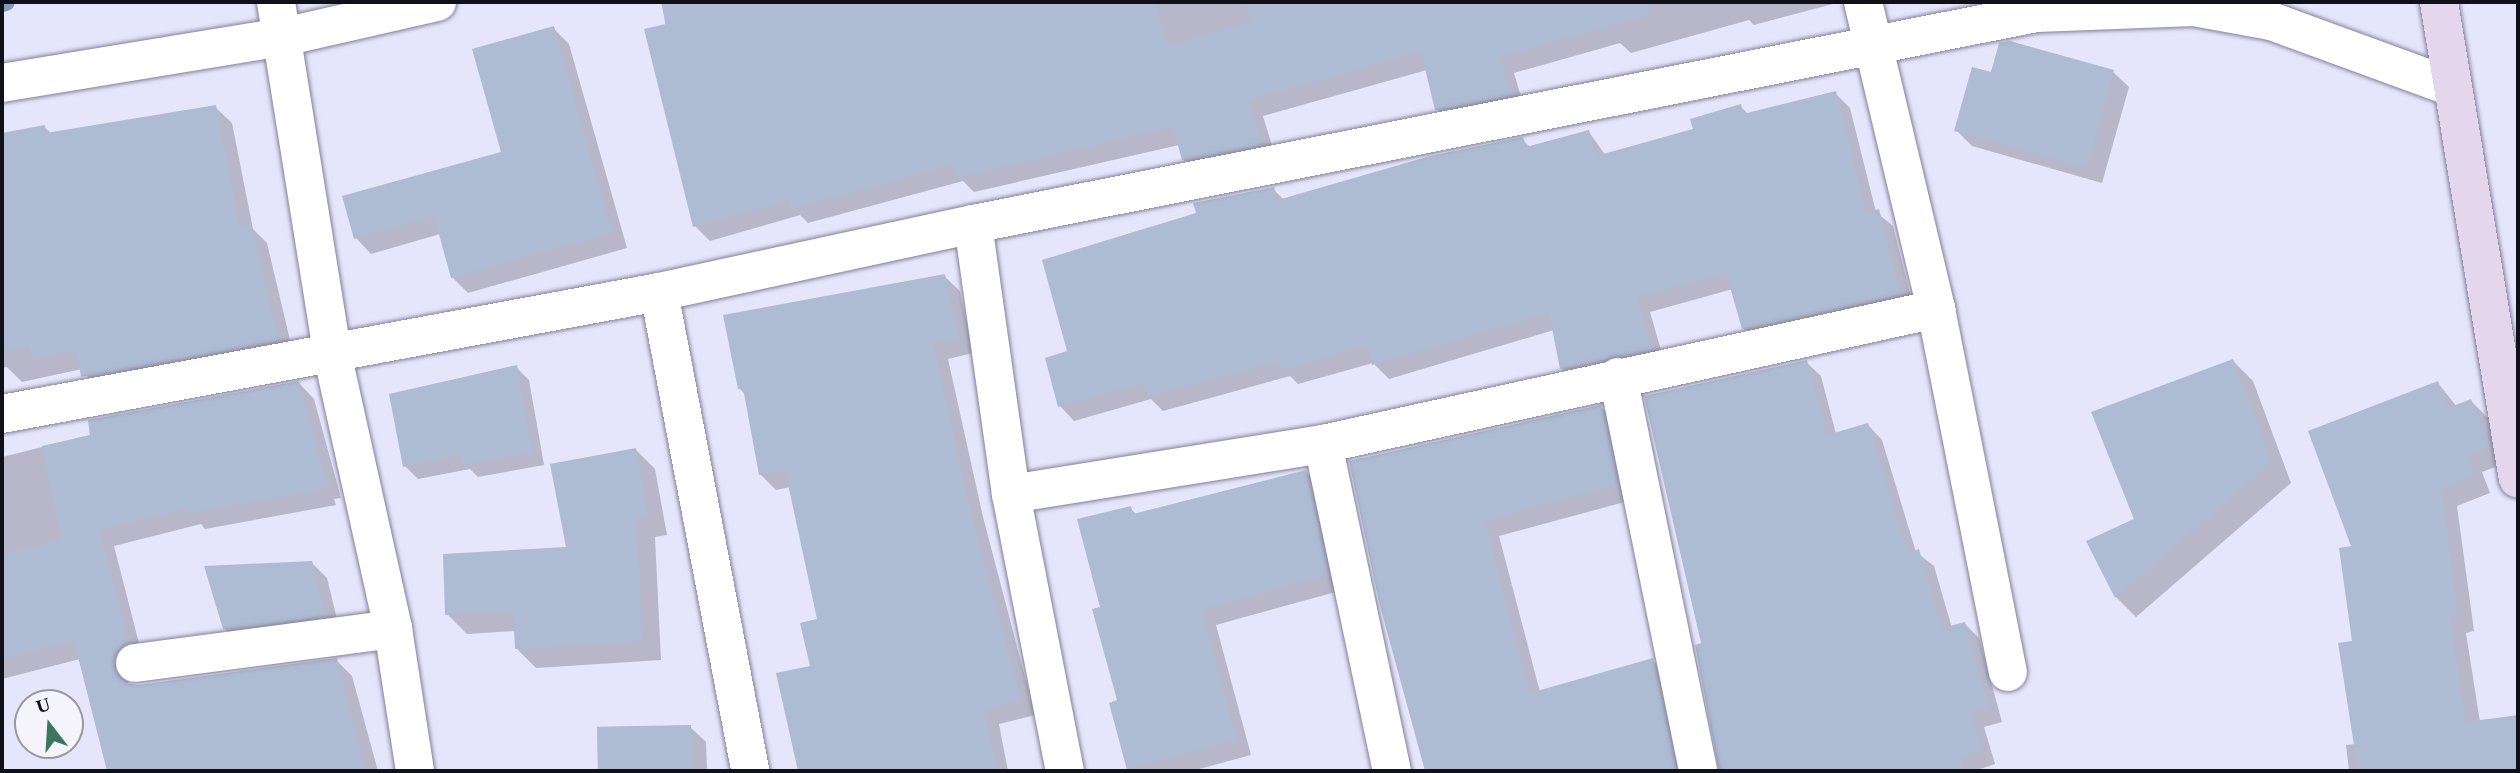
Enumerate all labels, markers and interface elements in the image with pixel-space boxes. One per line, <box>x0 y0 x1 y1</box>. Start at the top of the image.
north arrow <box>14 689 84 759</box>
text: U <box>34 693 53 717</box>

